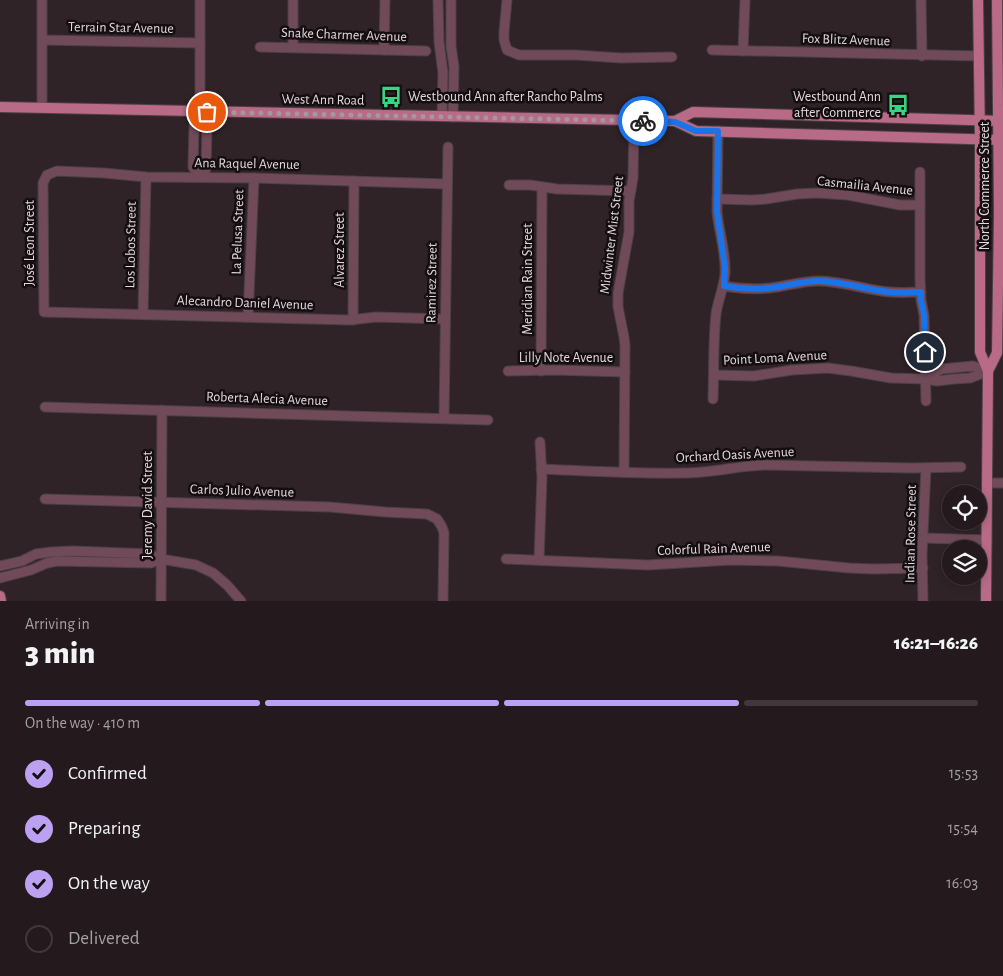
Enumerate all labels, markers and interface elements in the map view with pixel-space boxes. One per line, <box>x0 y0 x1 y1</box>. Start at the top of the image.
street label: Terrain Star Avenue <box>68 20 174 36</box>
street label: Snake Charmer Avenue <box>281 26 407 44</box>
street label: Fox Blitz Avenue <box>802 31 890 49</box>
bus stop icon: Westbound Ann after Rancho Palms <box>378 84 404 110</box>
place label: Westbound Ann after Rancho Palms <box>408 90 603 104</box>
place label: Westbound Ann after Commerce <box>793 90 881 120</box>
pin <box>186 91 228 133</box>
street label: West Ann Road <box>282 92 364 108</box>
bus stop icon: Westbound Ann after Commerce <box>885 92 911 118</box>
courier <box>618 96 668 146</box>
icon: bag <box>193 98 221 126</box>
icon: bike <box>629 107 657 135</box>
street label: North Commerce Street <box>978 121 992 250</box>
street label: Ana Raquel Avenue <box>194 156 300 172</box>
street label: Casmailia Avenue <box>816 174 914 198</box>
street label: Midwinter Mist Street <box>598 175 626 295</box>
street label: La Pelusa Street <box>230 189 247 275</box>
street label: José Leon Street <box>23 199 37 286</box>
street label: Los Lobos Street <box>123 201 139 289</box>
street label: Alvarez Street <box>333 212 347 288</box>
street label: Meridian Rain Street <box>521 223 535 335</box>
street label: Ramirez Street <box>424 242 440 323</box>
street label: Alecandro Daniel Avenue <box>176 294 314 312</box>
pin <box>904 331 946 373</box>
icon: home <box>911 338 939 366</box>
street label: Point Loma Avenue <box>723 348 827 368</box>
street label: Lilly Note Avenue <box>519 351 613 365</box>
street label: Roberta Alecia Avenue <box>206 390 328 408</box>
street label: Orchard Oasis Avenue <box>675 445 795 465</box>
street label: Jeremy David Street <box>141 451 155 559</box>
street label: Carlos Julio Avenue <box>190 482 294 500</box>
street label: Indian Rose Street <box>903 484 919 583</box>
map controls <box>942 485 987 585</box>
button: locate <box>942 485 987 530</box>
street label: Colorful Rain Avenue <box>657 540 771 558</box>
button: layers <box>942 540 987 585</box>
text: Arriving in <box>25 616 90 632</box>
text: 16:21–16:26 <box>894 634 978 653</box>
text: 3 min <box>25 637 95 669</box>
text: On the way · 410 m <box>25 715 140 731</box>
icon: check <box>25 760 53 788</box>
text: Confirmed <box>68 764 147 783</box>
text: 15:53 <box>949 765 978 781</box>
icon: check <box>25 815 53 843</box>
text: Preparing <box>68 819 141 838</box>
text: 15:54 <box>948 820 978 836</box>
icon: check <box>25 870 53 898</box>
text: On the way <box>68 874 150 893</box>
text: 16:03 <box>946 875 978 891</box>
text: Delivered <box>68 929 140 948</box>

